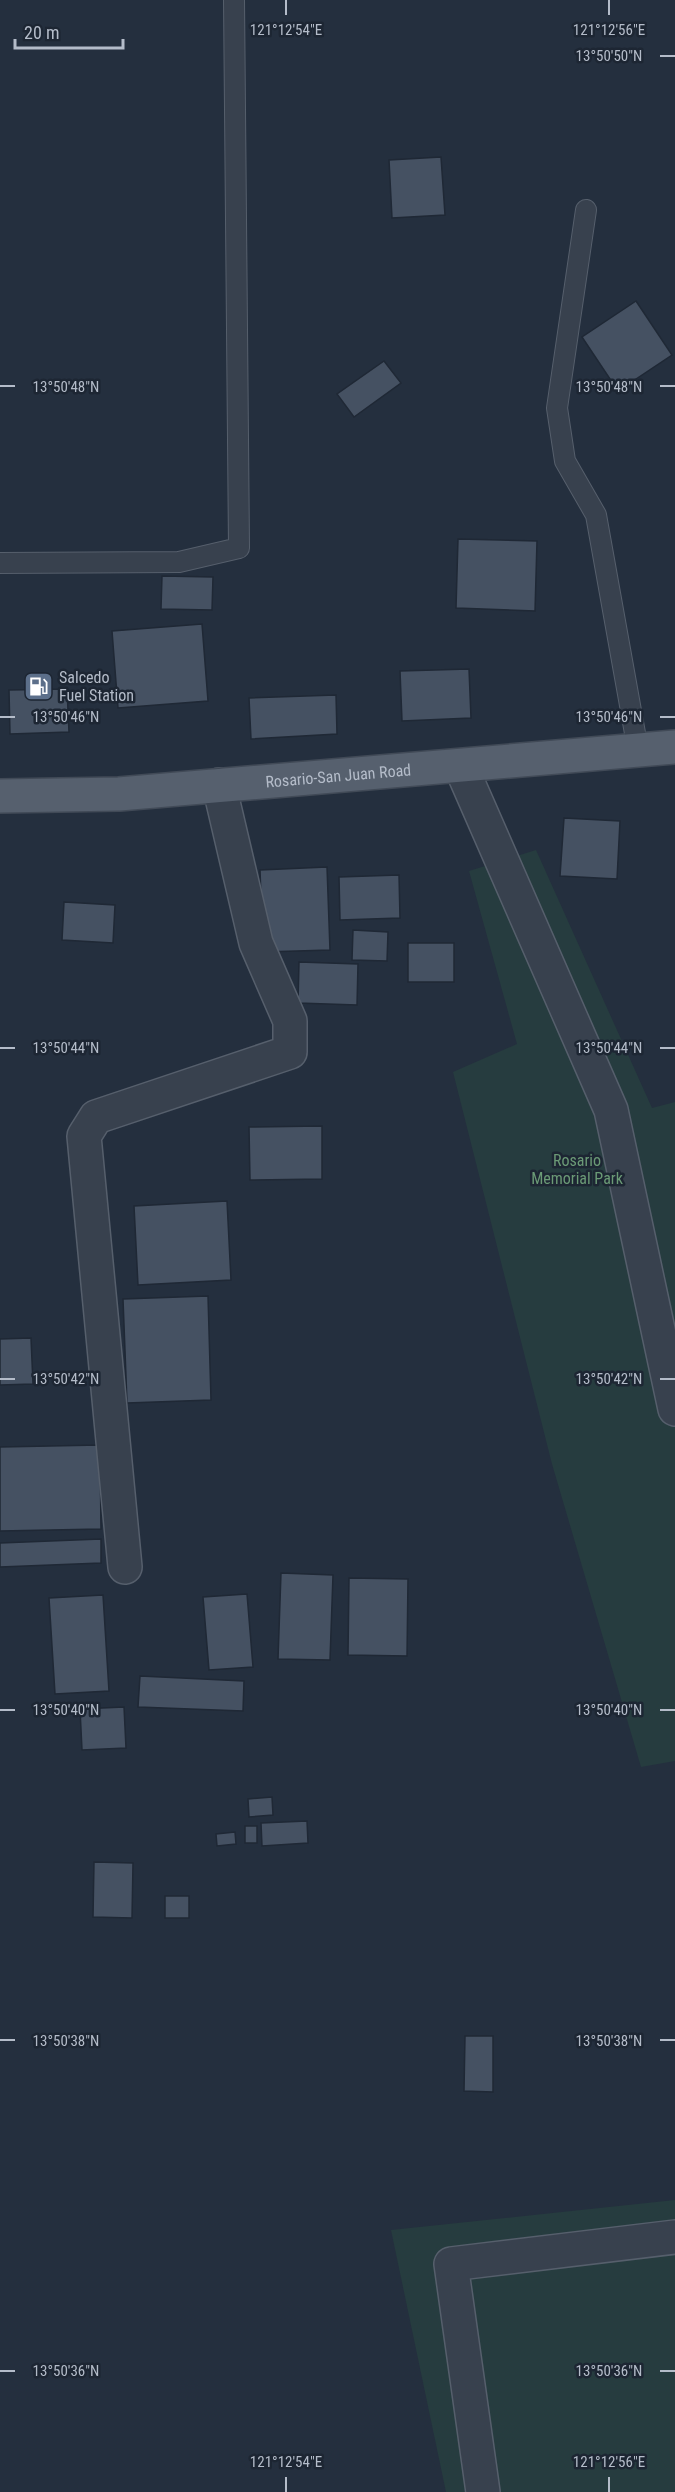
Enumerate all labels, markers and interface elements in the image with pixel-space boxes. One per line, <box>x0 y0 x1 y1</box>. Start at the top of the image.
scale bar <box>15 12 123 50</box>
text: 121°12'54"E <box>250 21 322 39</box>
text: 121°12'56"E <box>573 21 645 39</box>
text: 20 m <box>24 22 59 43</box>
text: 13°50'50"N <box>576 47 642 65</box>
text: 13°50'48"N <box>33 378 99 396</box>
text: 13°50'48"N <box>576 378 642 396</box>
place label: Salcedo Fuel Station <box>59 668 134 705</box>
fuel station icon: Salcedo Fuel Station <box>22 670 54 702</box>
text: 13°50'46"N <box>33 708 99 726</box>
text: 13°50'46"N <box>576 708 642 726</box>
street label: Rosario-San Juan Road <box>265 760 412 792</box>
text: 13°50'44"N <box>33 1039 99 1057</box>
text: 13°50'44"N <box>576 1039 642 1057</box>
park label: Rosario Memorial Park <box>531 1151 624 1188</box>
text: 13°50'42"N <box>33 1370 99 1388</box>
text: 13°50'42"N <box>576 1370 642 1388</box>
text: 13°50'40"N <box>33 1701 99 1719</box>
text: 13°50'40"N <box>576 1701 642 1719</box>
text: 13°50'38"N <box>33 2032 99 2050</box>
text: 13°50'38"N <box>576 2032 642 2050</box>
text: 13°50'36"N <box>33 2362 99 2380</box>
text: 13°50'36"N <box>576 2362 642 2380</box>
text: 121°12'54"E <box>250 2453 322 2471</box>
text: 121°12'56"E <box>573 2453 645 2471</box>

